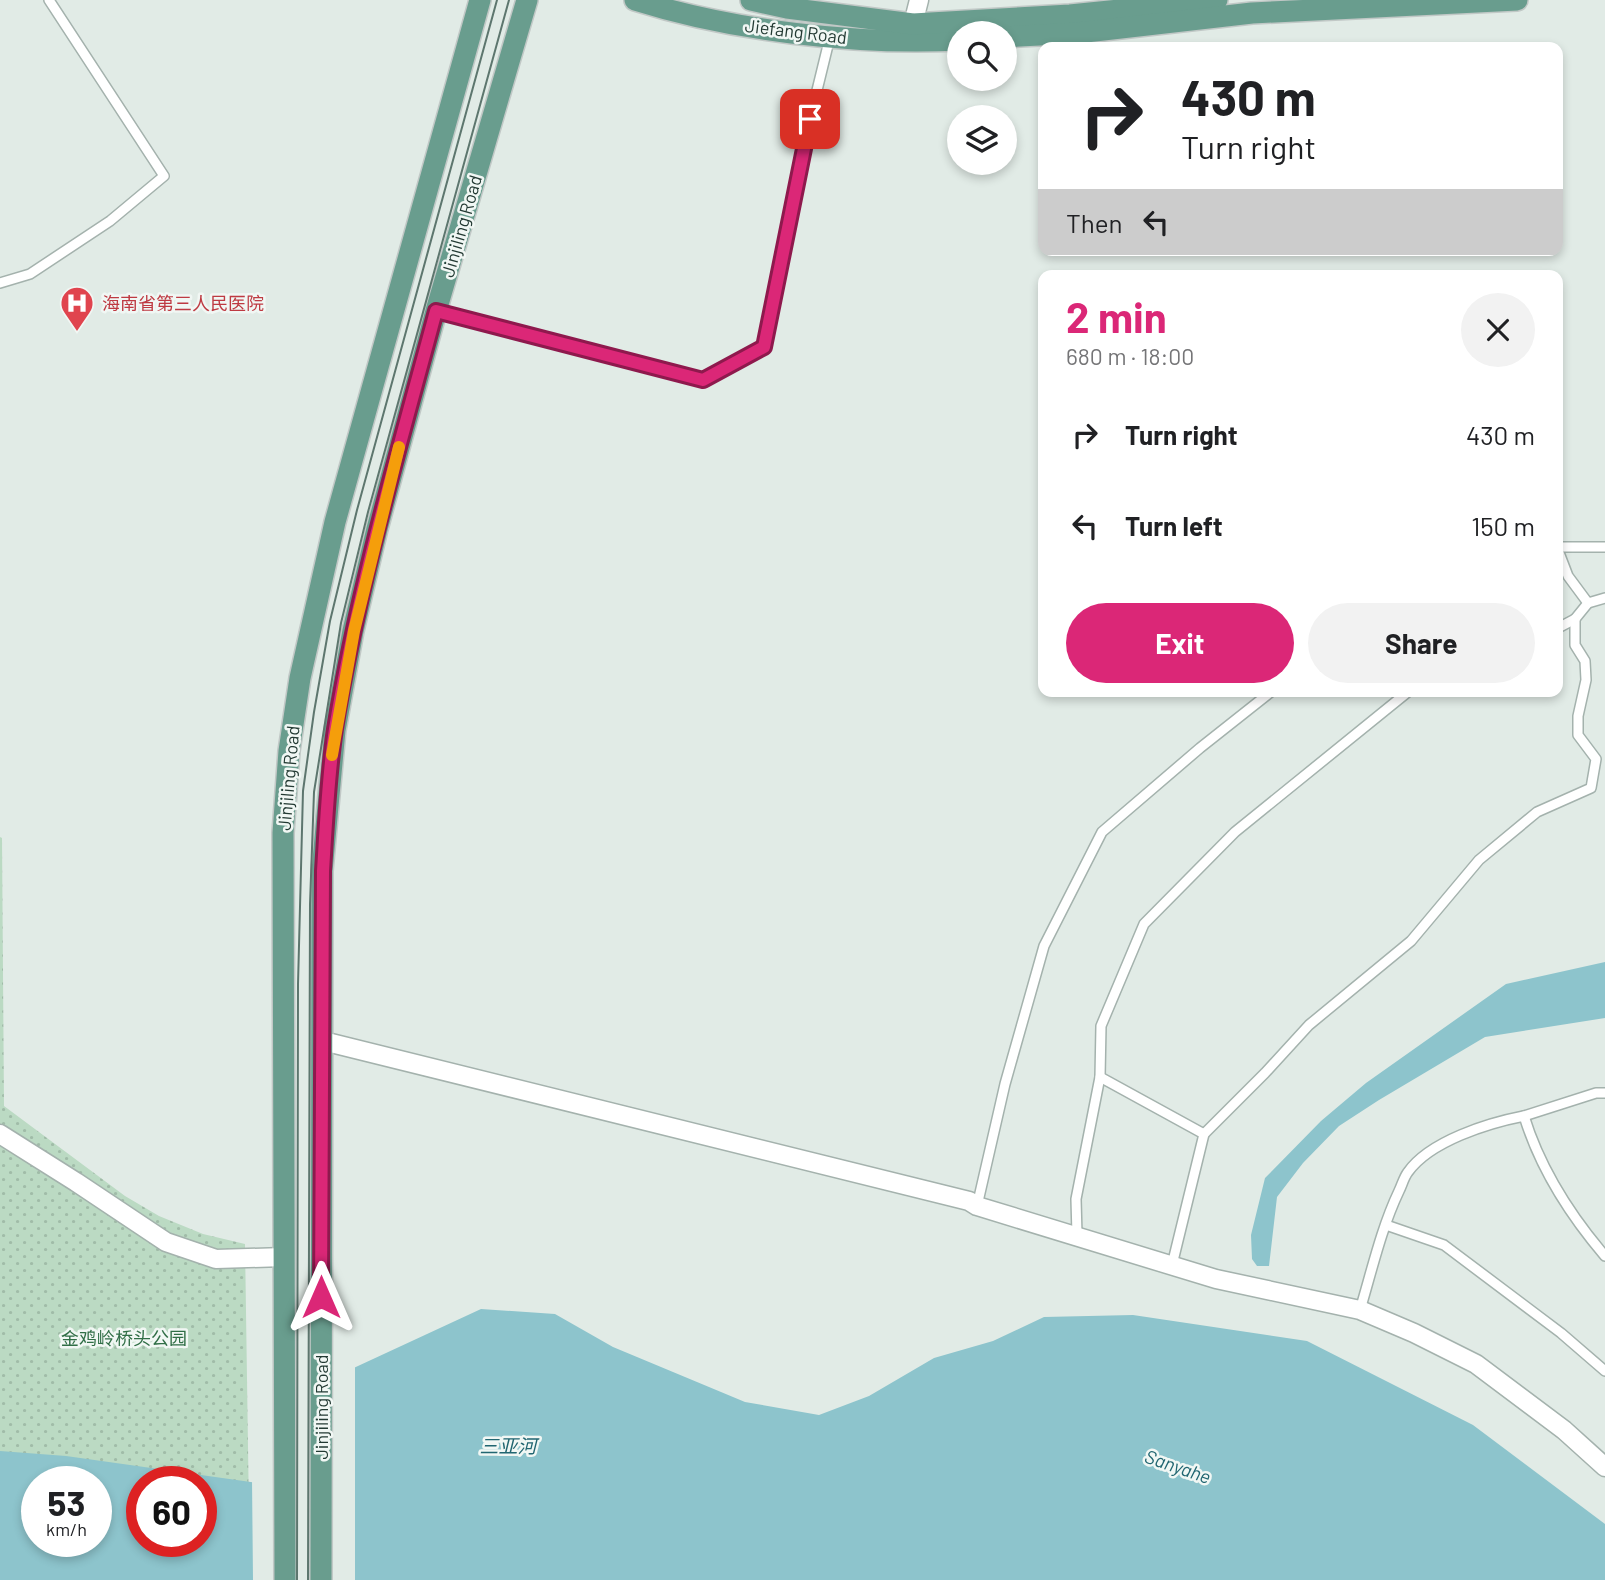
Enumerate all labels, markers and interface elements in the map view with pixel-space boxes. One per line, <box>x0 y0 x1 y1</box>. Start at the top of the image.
street label: Jiefang Road <box>744 14 848 48</box>
map controls <box>947 21 1017 175</box>
button: search <box>947 21 1017 91</box>
text: 430 m <box>1181 67 1316 126</box>
icon: right <box>1066 70 1157 161</box>
pin <box>780 89 840 149</box>
icon: arrive <box>791 100 829 138</box>
button: layers <box>947 105 1017 175</box>
text: Turn right <box>1181 127 1316 165</box>
street label: Jinjiling Road <box>436 172 486 280</box>
icon: left <box>1137 203 1175 241</box>
text: Then <box>1066 207 1123 238</box>
hospital icon: 海南省第三人民医院 <box>58 284 96 333</box>
text: 2 min <box>1066 291 1167 341</box>
place label: 海南省第三人民医院 <box>102 292 264 314</box>
button: close <box>1461 293 1535 367</box>
text: 680 m · 18:00 <box>1066 342 1194 370</box>
icon: right <box>1066 416 1104 454</box>
text: Turn right <box>1125 419 1238 450</box>
text: 430 m <box>1466 419 1535 450</box>
icon: left <box>1066 507 1104 545</box>
text: Turn left <box>1125 510 1223 541</box>
text: 150 m <box>1471 510 1535 541</box>
button: Exit <box>1066 603 1294 683</box>
button: Share <box>1308 603 1535 683</box>
street label: Jinjiling Road <box>272 725 304 831</box>
position arrow <box>284 1260 358 1334</box>
park label: 金鸡岭桥头公园 <box>61 1327 187 1349</box>
street label: Jinjiling Road <box>310 1354 332 1460</box>
water label: 三亚河 <box>479 1434 540 1457</box>
water label: Sanyahe <box>1142 1444 1214 1488</box>
speed limit sign: 60 <box>126 1466 217 1557</box>
text: 53 <box>48 1481 85 1523</box>
text: km/h <box>46 1518 87 1540</box>

